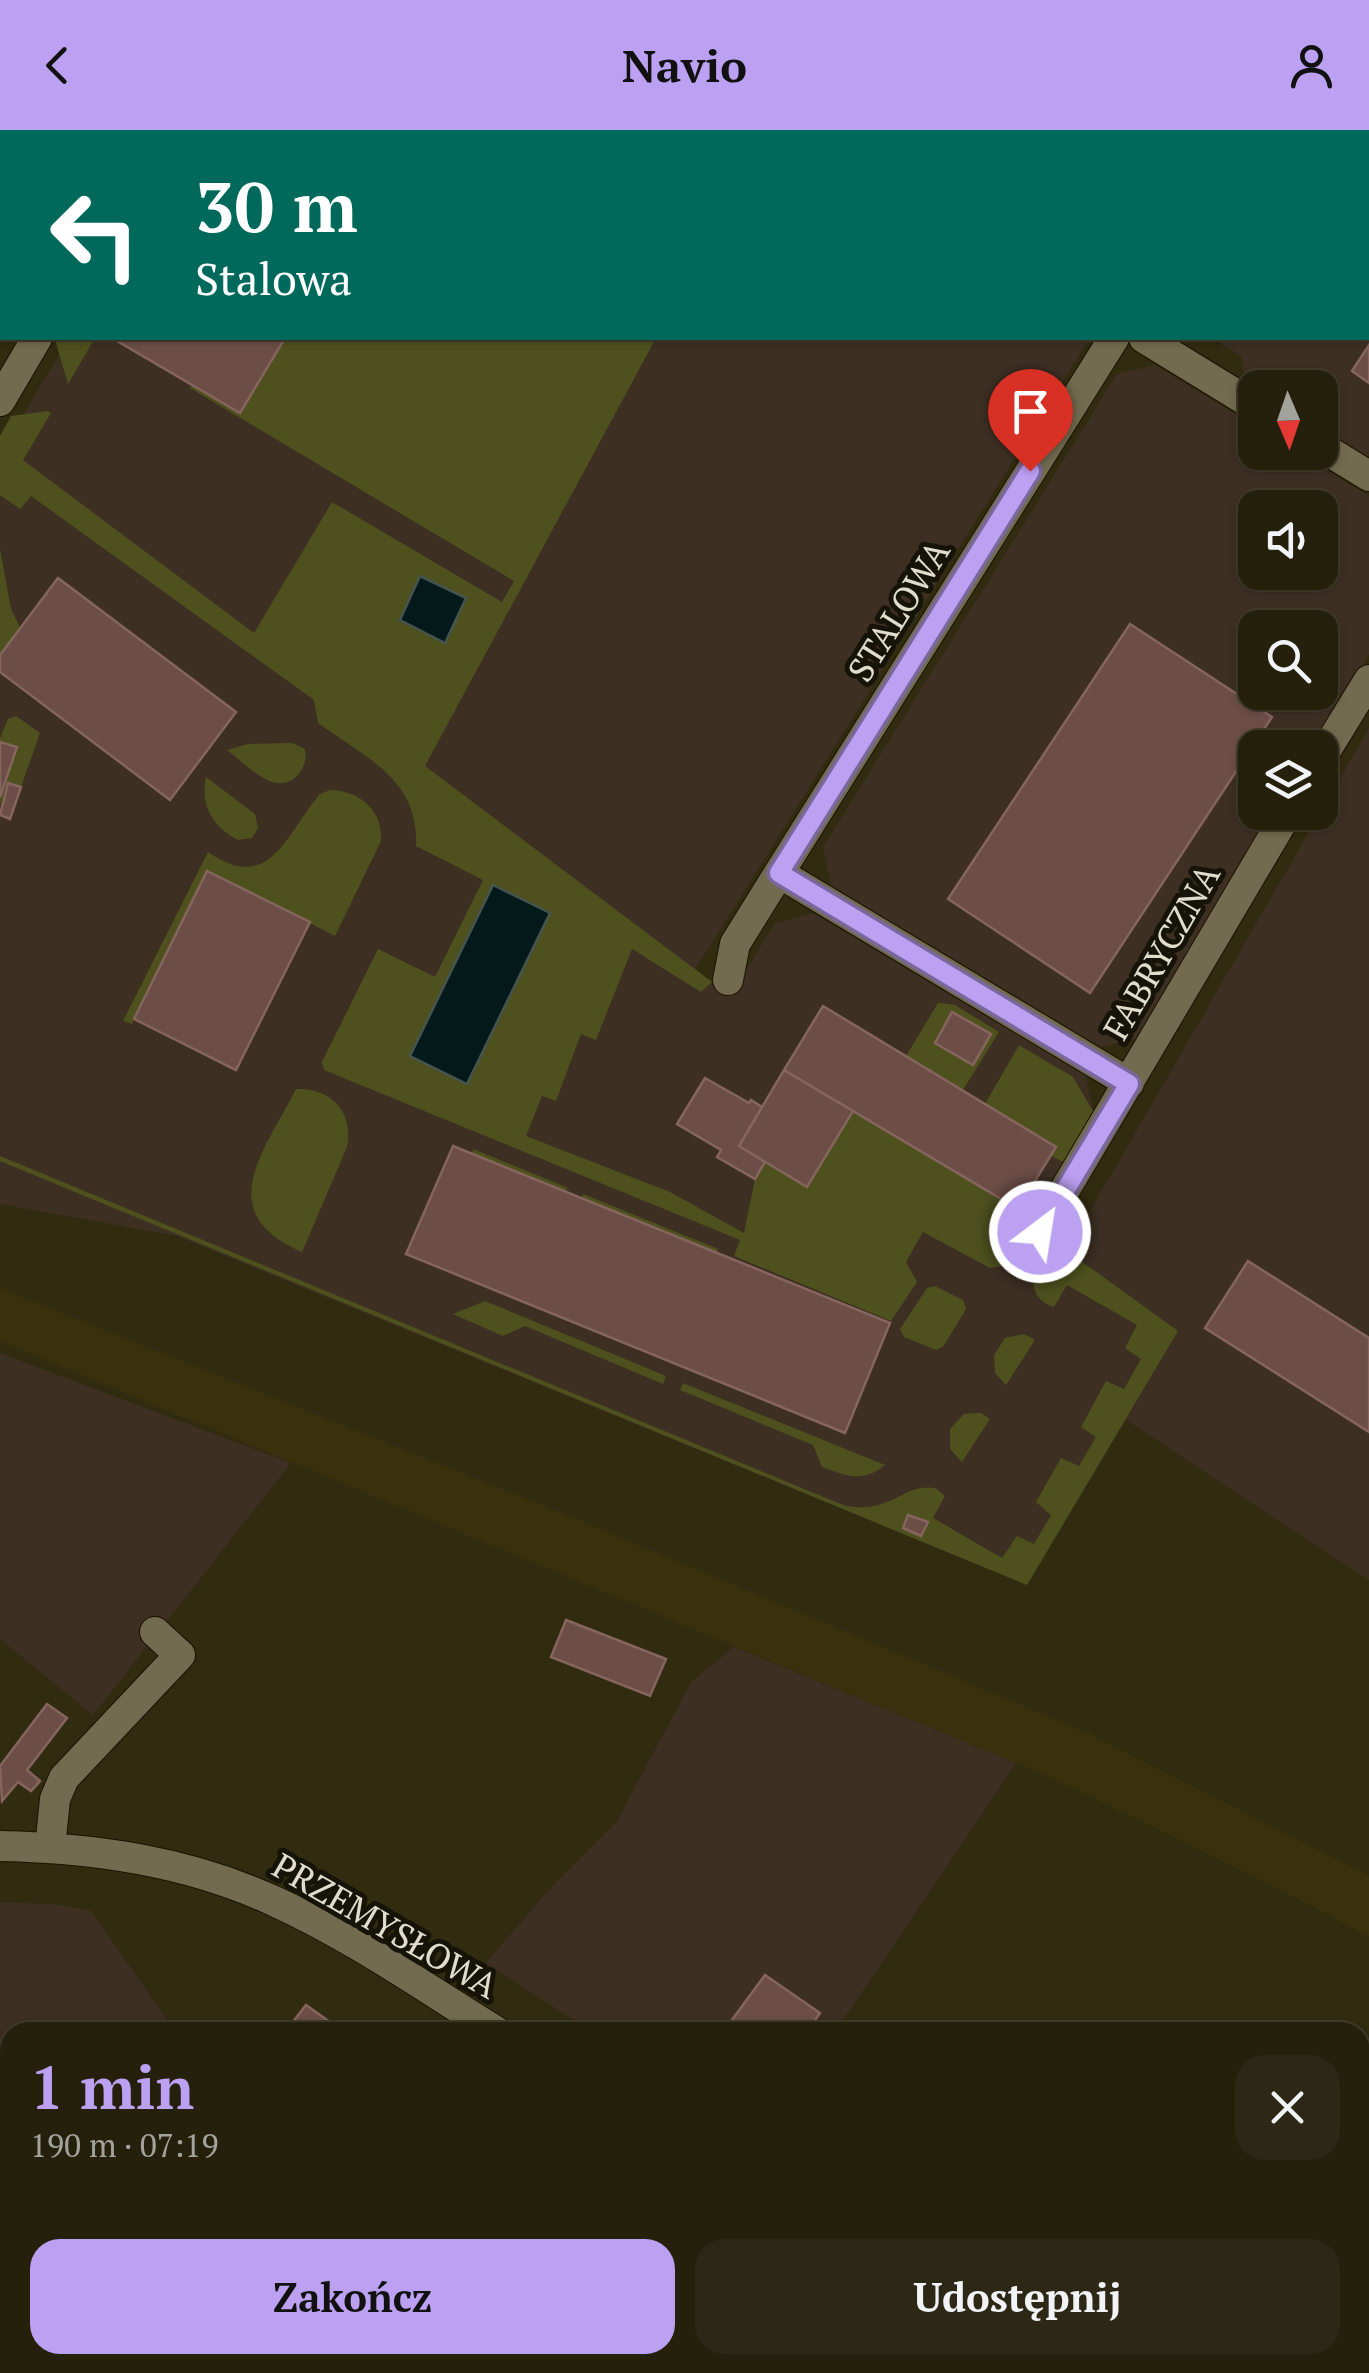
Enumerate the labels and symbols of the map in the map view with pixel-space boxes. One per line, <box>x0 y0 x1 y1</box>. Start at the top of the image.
pin <box>988 369 1073 472</box>
north arrow <box>1238 370 1338 470</box>
street label: STALOWA <box>837 531 960 690</box>
street label: FABRYCZNA <box>1092 855 1230 1048</box>
position arrow <box>988 1180 1092 1284</box>
street label: PRZEMYSŁOWA <box>264 1842 507 2008</box>

